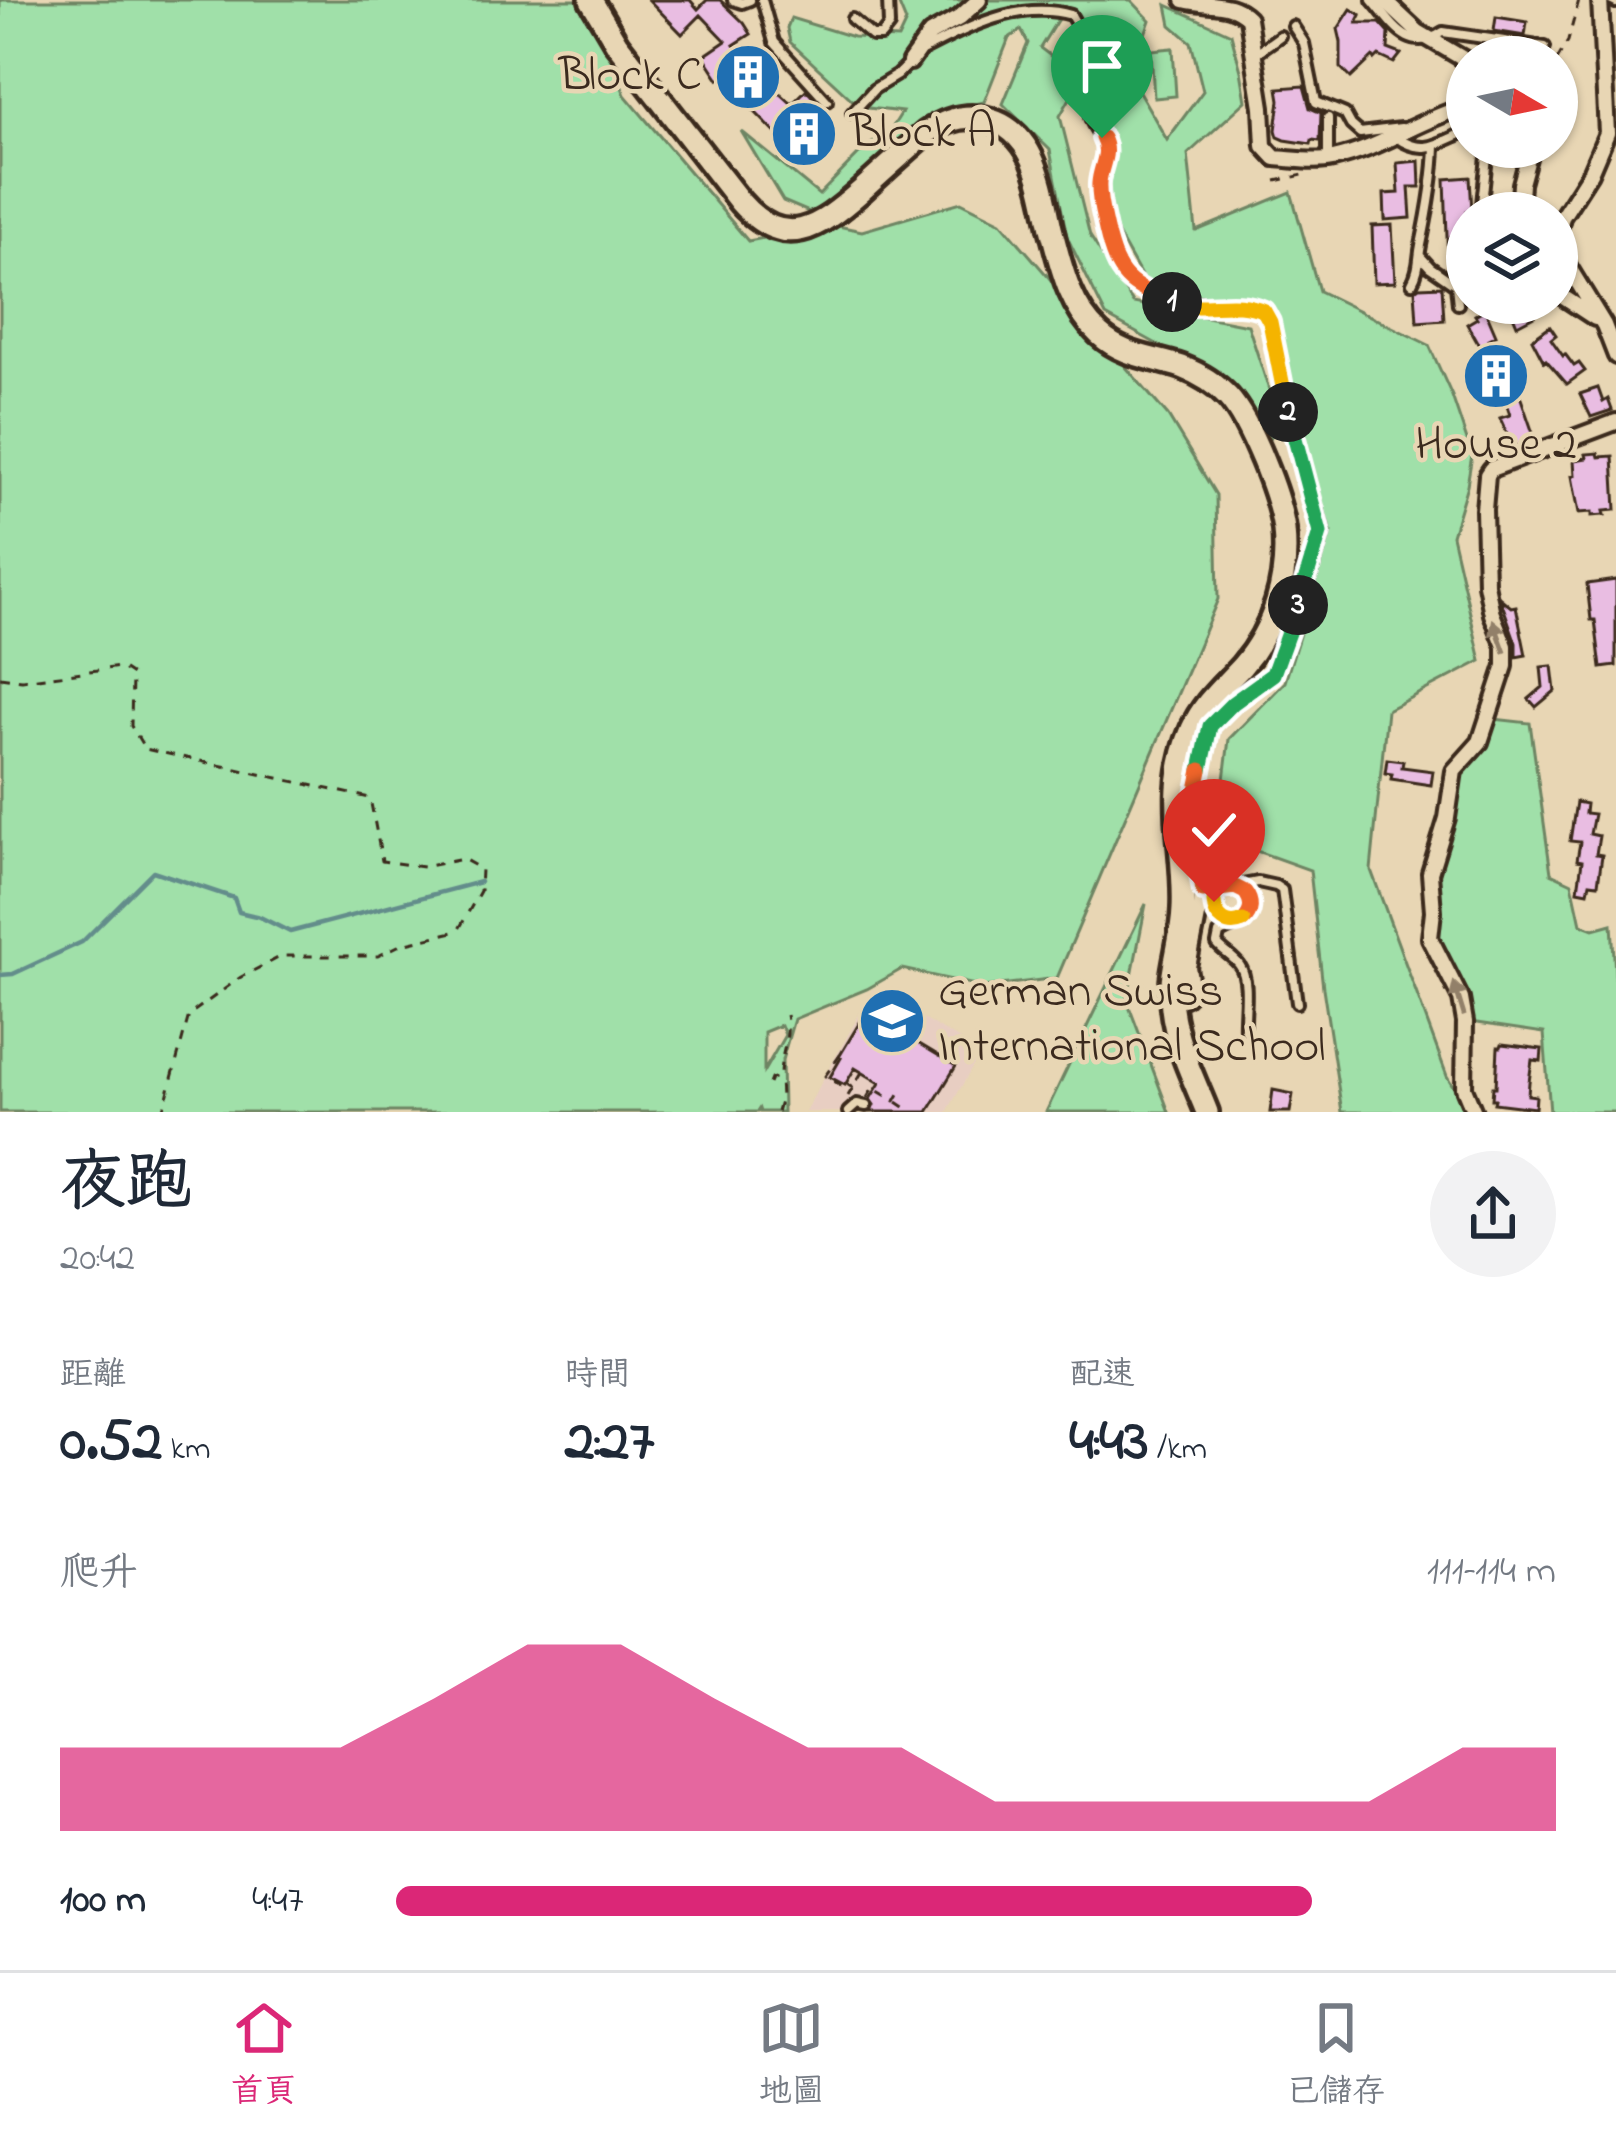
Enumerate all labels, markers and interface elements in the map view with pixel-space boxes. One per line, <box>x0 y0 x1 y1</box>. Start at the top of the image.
pin <box>1051 15 1153 138</box>
icon: arrive <box>1069 33 1135 99</box>
north arrow <box>1446 36 1578 168</box>
map controls <box>1446 36 1578 324</box>
place label: Block C <box>558 42 702 112</box>
building icon: Block C <box>713 42 783 112</box>
building icon: Block A <box>769 99 839 169</box>
place label: Block A <box>849 99 996 169</box>
button: layers <box>1446 192 1578 324</box>
pin: 1 <box>1142 272 1202 332</box>
text: 1 <box>1167 278 1177 326</box>
building icon: House 2 <box>1461 341 1531 411</box>
pin: 2 <box>1258 382 1318 442</box>
text: 2 <box>1280 388 1296 436</box>
place label: House 2 <box>1415 411 1577 481</box>
pin: 3 <box>1268 575 1328 635</box>
text: 3 <box>1291 581 1305 629</box>
one-way arrow <box>1489 617 1507 653</box>
pin <box>1163 779 1265 902</box>
icon: check <box>1181 797 1247 863</box>
place label: German Swiss International School <box>938 958 1326 1083</box>
one-way arrow <box>1448 980 1467 1017</box>
school or university icon: German Swiss International School <box>857 986 927 1056</box>
text: 夜跑 <box>60 1138 192 1234</box>
button: share <box>1430 1151 1556 1277</box>
text: 20:42 <box>60 1231 135 1288</box>
text: 距離 <box>60 1352 126 1400</box>
text: 時間 <box>565 1352 631 1400</box>
text: 配速 <box>1069 1352 1135 1400</box>
text: 0.52 <box>60 1400 162 1487</box>
text: 2:27 <box>565 1400 654 1487</box>
text: 4:43 <box>1069 1400 1149 1487</box>
text: km <box>162 1426 211 1474</box>
text: /km <box>1149 1426 1207 1474</box>
text: 111–114 m <box>1427 1544 1556 1601</box>
text: 爬升 <box>60 1546 138 1603</box>
text: 100 m <box>60 1873 146 1930</box>
text: 4:47 <box>252 1873 304 1930</box>
tab: 首頁 <box>231 1995 297 2117</box>
tab: 地圖 <box>758 1995 824 2117</box>
tab: 已儲存 <box>1286 1995 1385 2117</box>

